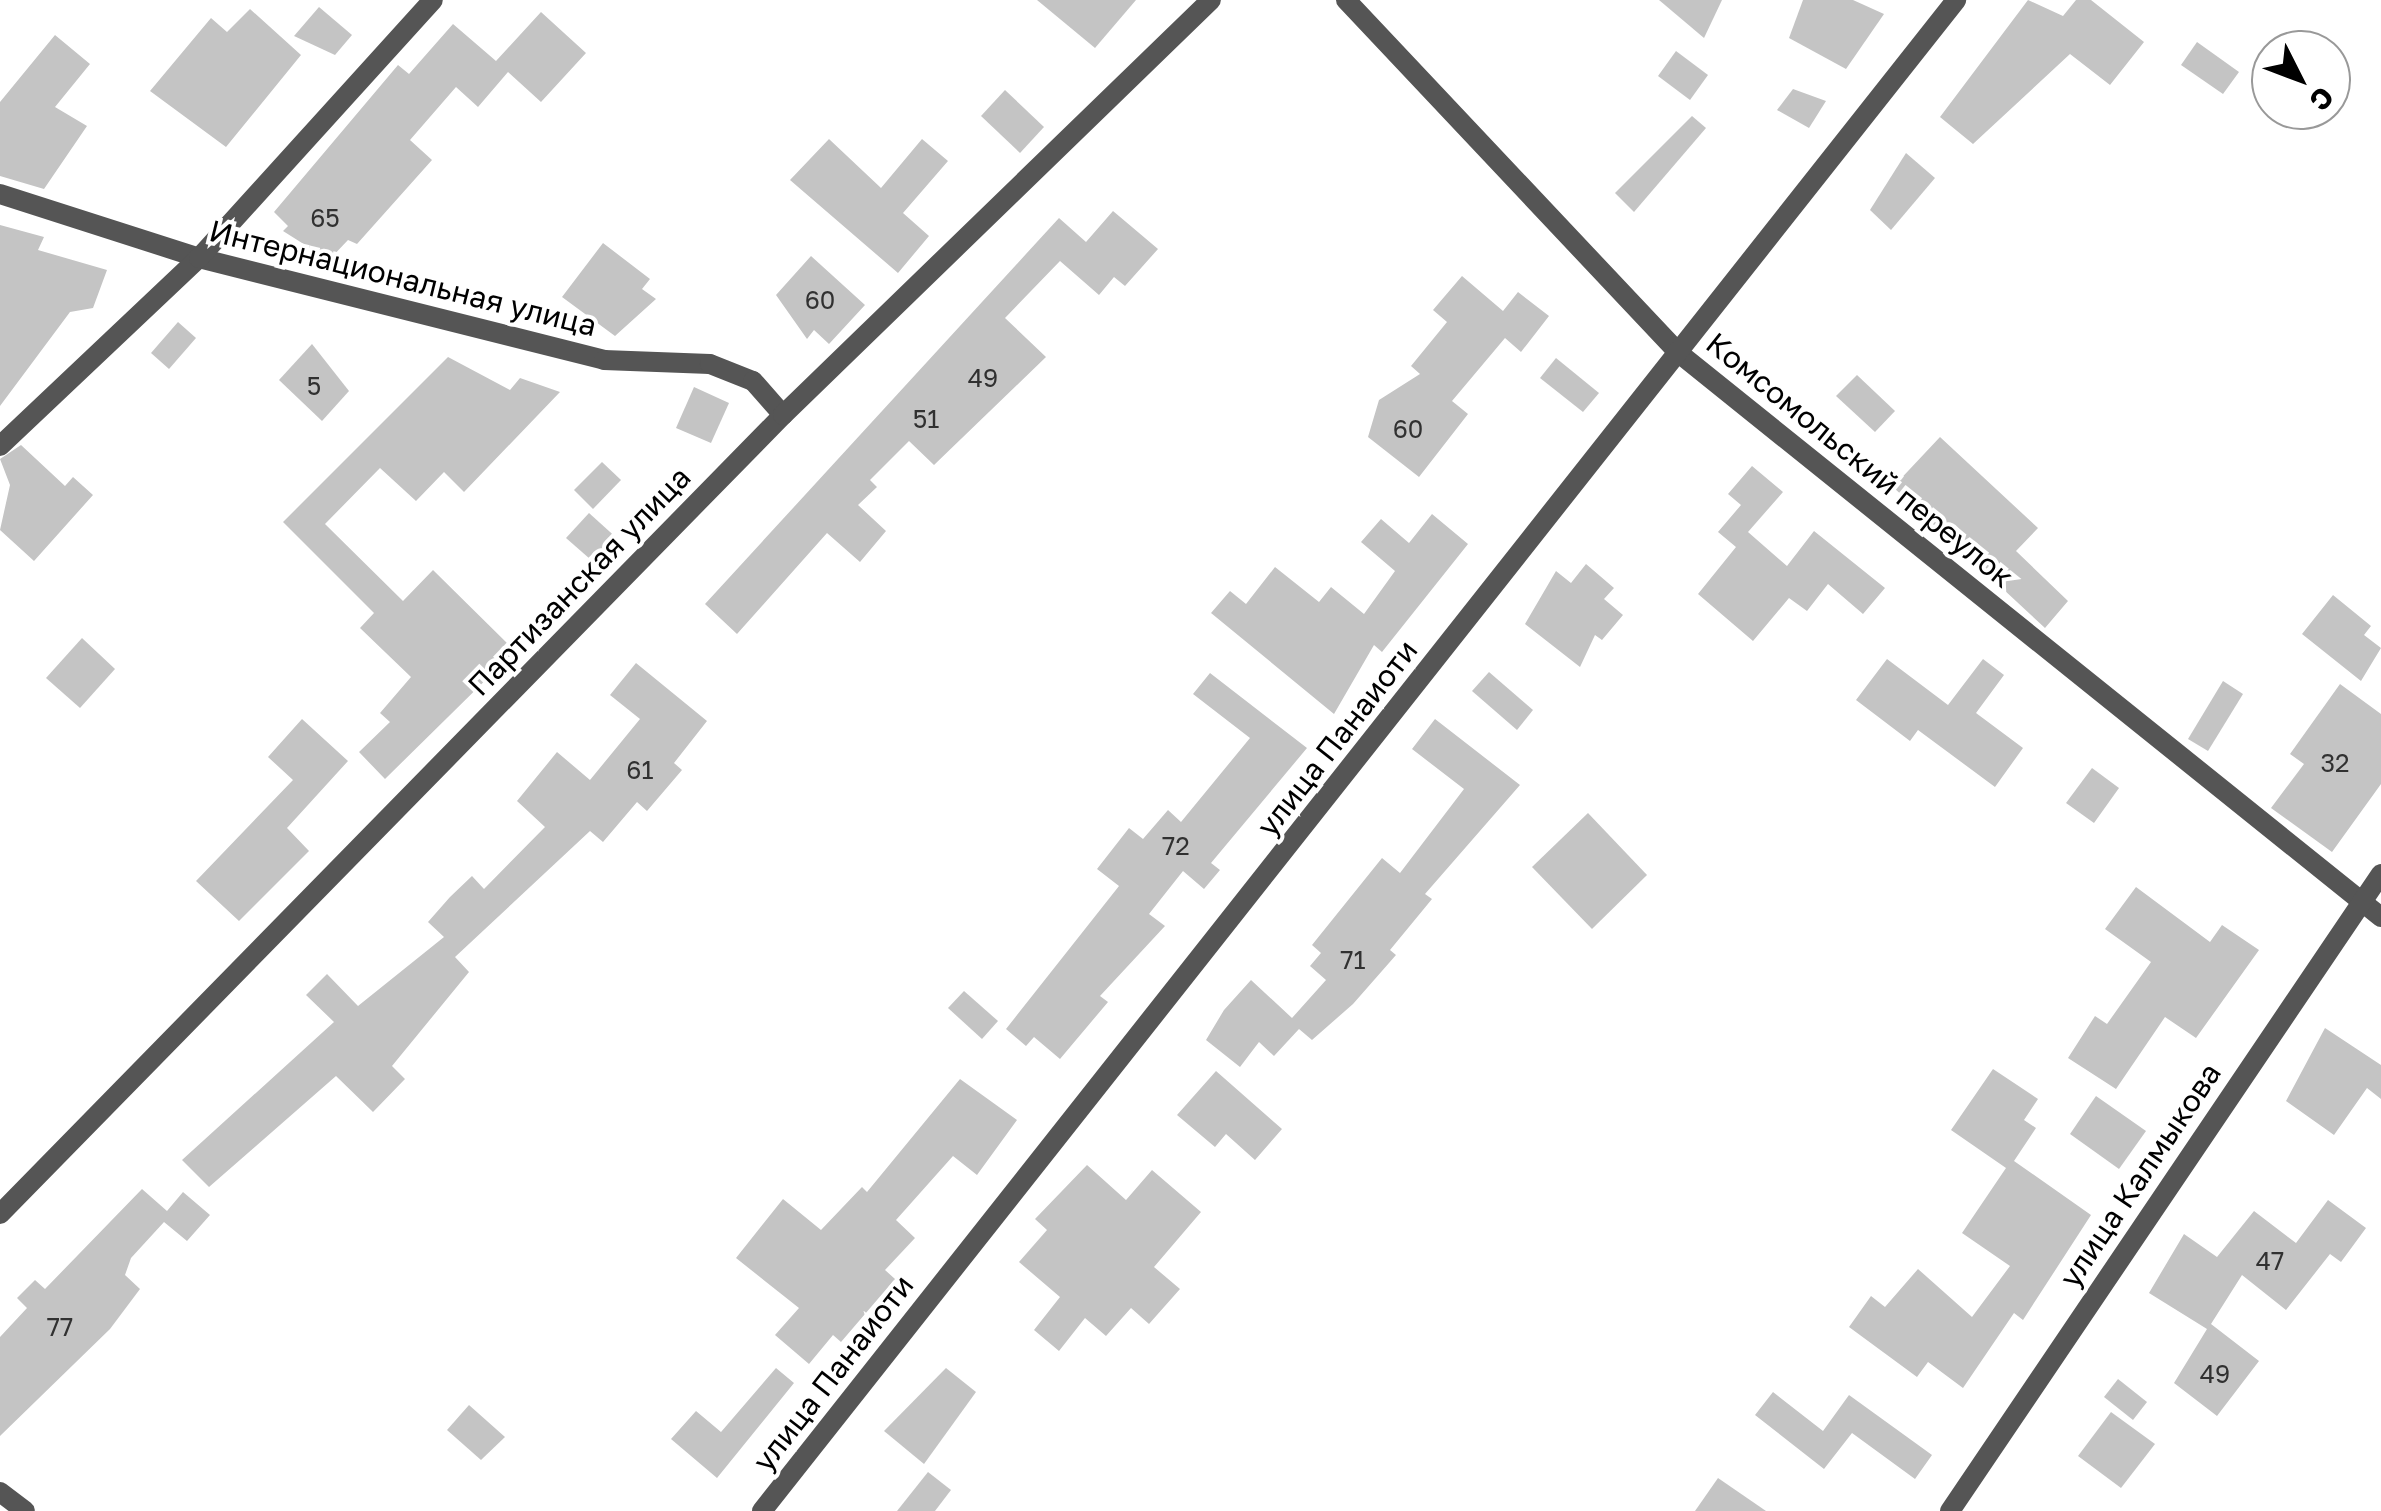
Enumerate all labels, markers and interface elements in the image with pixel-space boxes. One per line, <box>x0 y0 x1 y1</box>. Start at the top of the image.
north arrow <box>2251 30 2351 130</box>
text: С <box>2303 81 2341 117</box>
house number: 65 <box>310 203 340 233</box>
street label: Интернациональная улица <box>206 212 600 344</box>
house number: 60 <box>805 285 835 315</box>
street label: Комсомольский переулок <box>1699 325 2021 595</box>
house number: 49 <box>968 363 998 393</box>
house number: 5 <box>307 371 321 401</box>
house number: 51 <box>913 404 939 434</box>
house number: 60 <box>1393 414 1423 444</box>
street label: Партизанская улица <box>460 459 698 703</box>
street label: улица Панаиоти <box>1249 633 1425 843</box>
house number: 32 <box>2320 748 2350 778</box>
house number: 61 <box>626 755 654 785</box>
house number: 72 <box>1162 831 1190 861</box>
house number: 71 <box>1340 945 1366 975</box>
street label: улица Калмыкова <box>2052 1056 2228 1294</box>
house number: 47 <box>2256 1246 2284 1276</box>
street label: улица Панаиоти <box>745 1268 921 1478</box>
house number: 77 <box>47 1312 73 1342</box>
house number: 49 <box>2200 1359 2230 1389</box>

